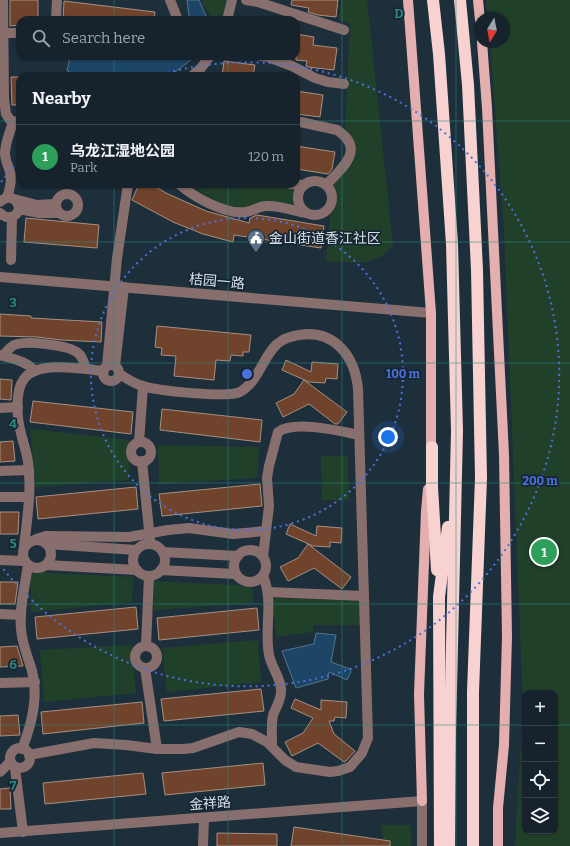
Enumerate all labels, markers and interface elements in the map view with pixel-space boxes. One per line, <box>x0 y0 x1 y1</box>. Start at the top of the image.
text: D <box>394 6 404 21</box>
north arrow <box>474 12 510 48</box>
search box <box>16 16 300 60</box>
icon: search <box>30 27 52 49</box>
text: Search here <box>62 29 145 47</box>
text: Nearby <box>32 88 91 109</box>
text: 乌龙江湿地公园 <box>70 142 175 160</box>
text: 1 <box>42 149 48 164</box>
text: 120 m <box>248 149 284 164</box>
text: Park <box>70 160 97 175</box>
public building icon: 金山街道香江社区 <box>246 228 266 253</box>
place label: 金山街道香江社区 <box>269 230 381 247</box>
street label: 桔园一路 <box>188 271 246 292</box>
text: 3 <box>9 295 17 310</box>
centre of rings <box>240 367 254 381</box>
text: 100 m <box>386 367 421 381</box>
text: 4 <box>9 416 17 431</box>
your location <box>378 427 398 447</box>
text: 200 m <box>522 474 558 488</box>
text: 5 <box>9 536 17 551</box>
pin: 1 <box>531 537 557 567</box>
text: 6 <box>9 657 17 672</box>
map controls <box>522 690 558 834</box>
button: + <box>522 690 558 726</box>
button: − <box>522 726 558 762</box>
button: locate <box>522 762 558 798</box>
text: 7 <box>10 778 17 793</box>
street label: 金祥路 <box>188 794 232 813</box>
button: layers <box>522 798 558 834</box>

